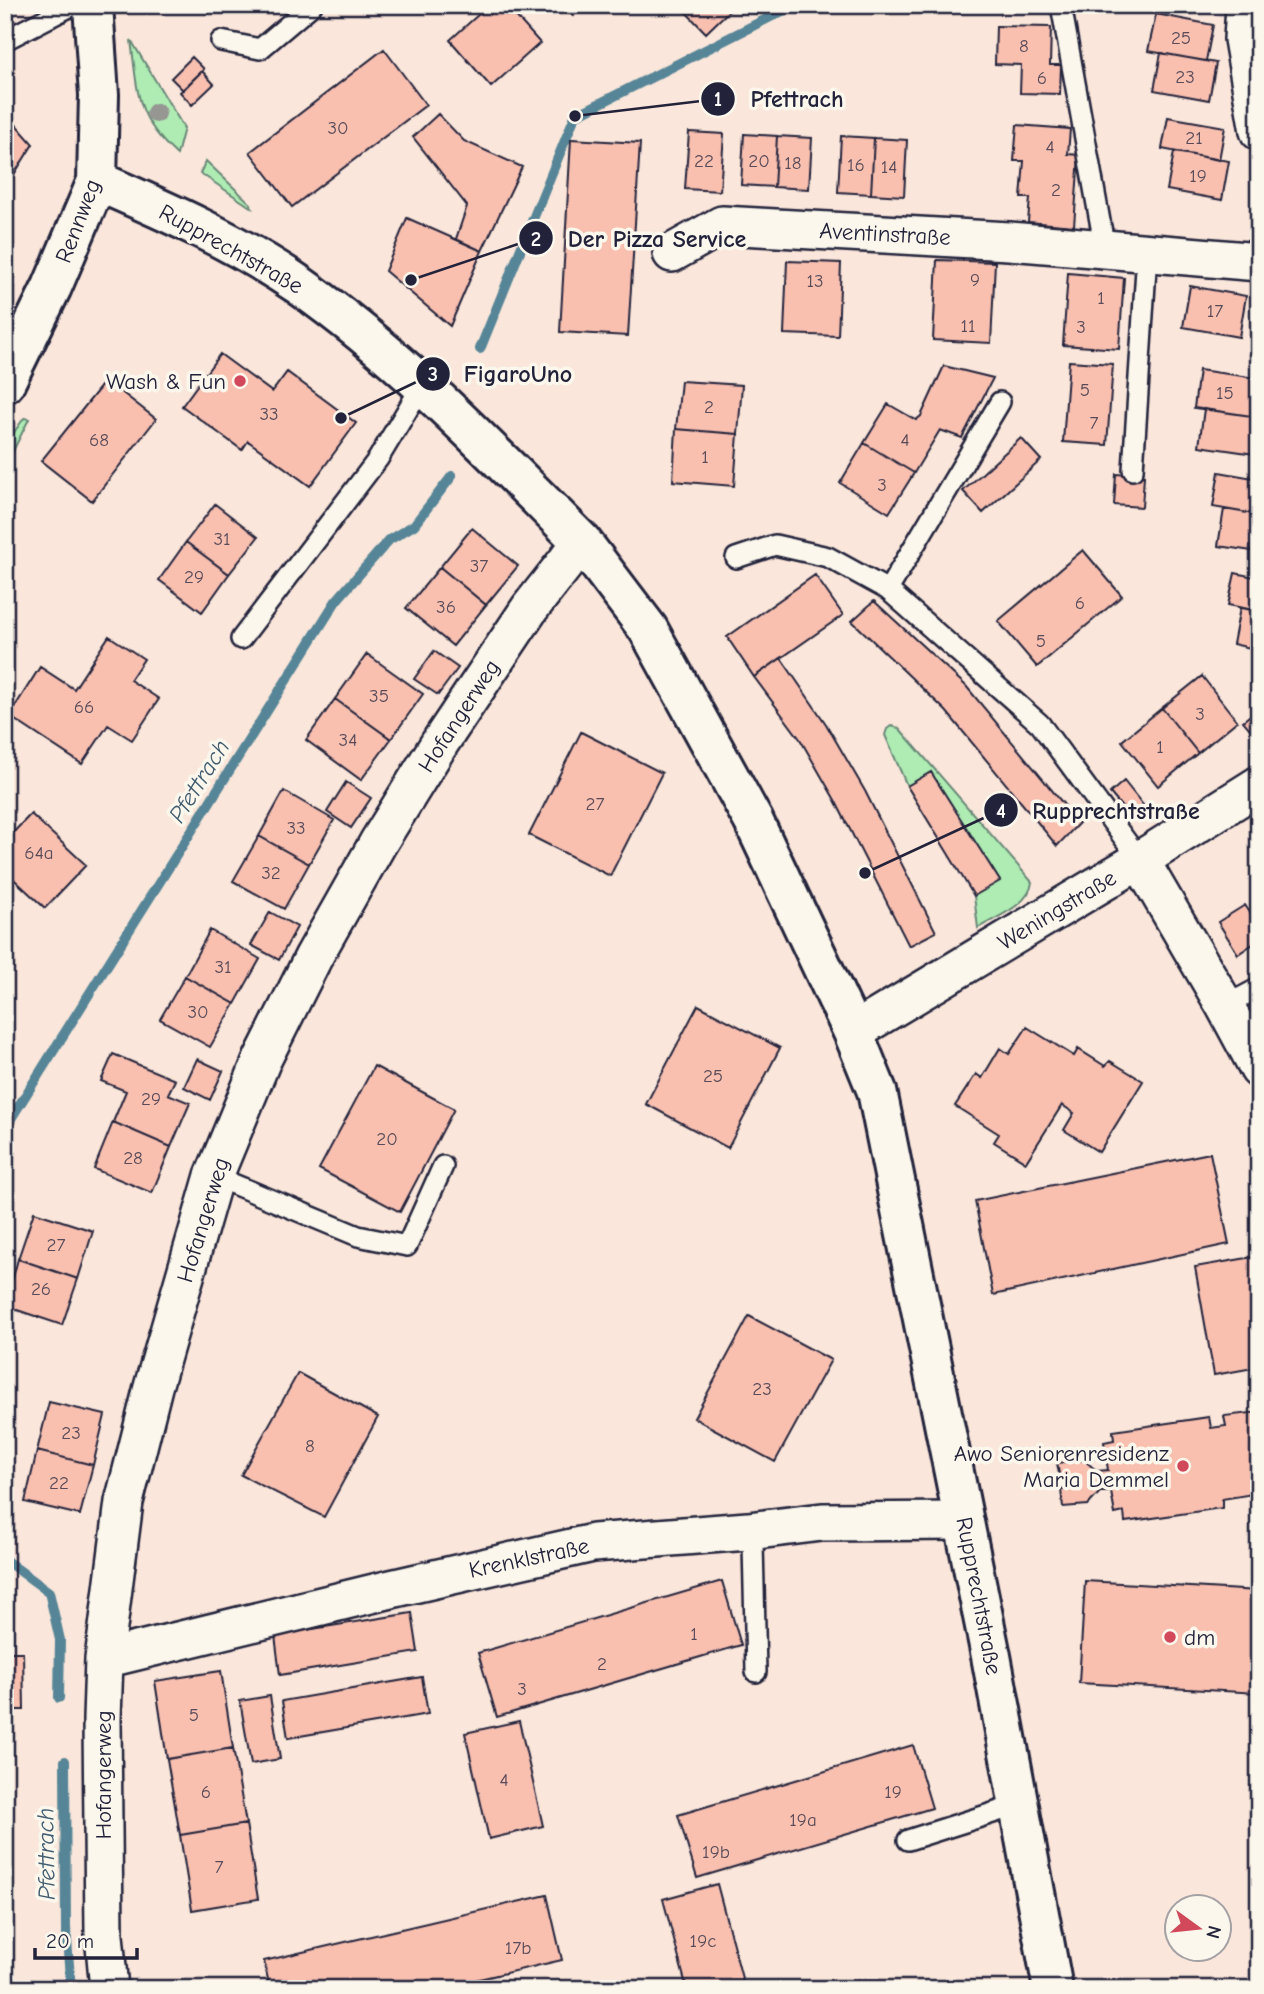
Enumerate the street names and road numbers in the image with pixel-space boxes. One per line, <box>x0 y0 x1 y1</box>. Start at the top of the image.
street label: Rennweg <box>50 175 106 267</box>
street label: Rupprechtstraße <box>154 198 308 300</box>
street label: Aventinstraße <box>819 217 951 251</box>
street label: Hofangerweg <box>412 654 506 778</box>
street label: Weningstraße <box>993 864 1121 956</box>
street label: Hofangerweg <box>171 1154 235 1286</box>
street label: Rupprechtstraße <box>950 1515 1008 1677</box>
street label: Krenklstraße <box>466 1532 592 1584</box>
street label: Hofangerweg <box>90 1710 117 1840</box>

